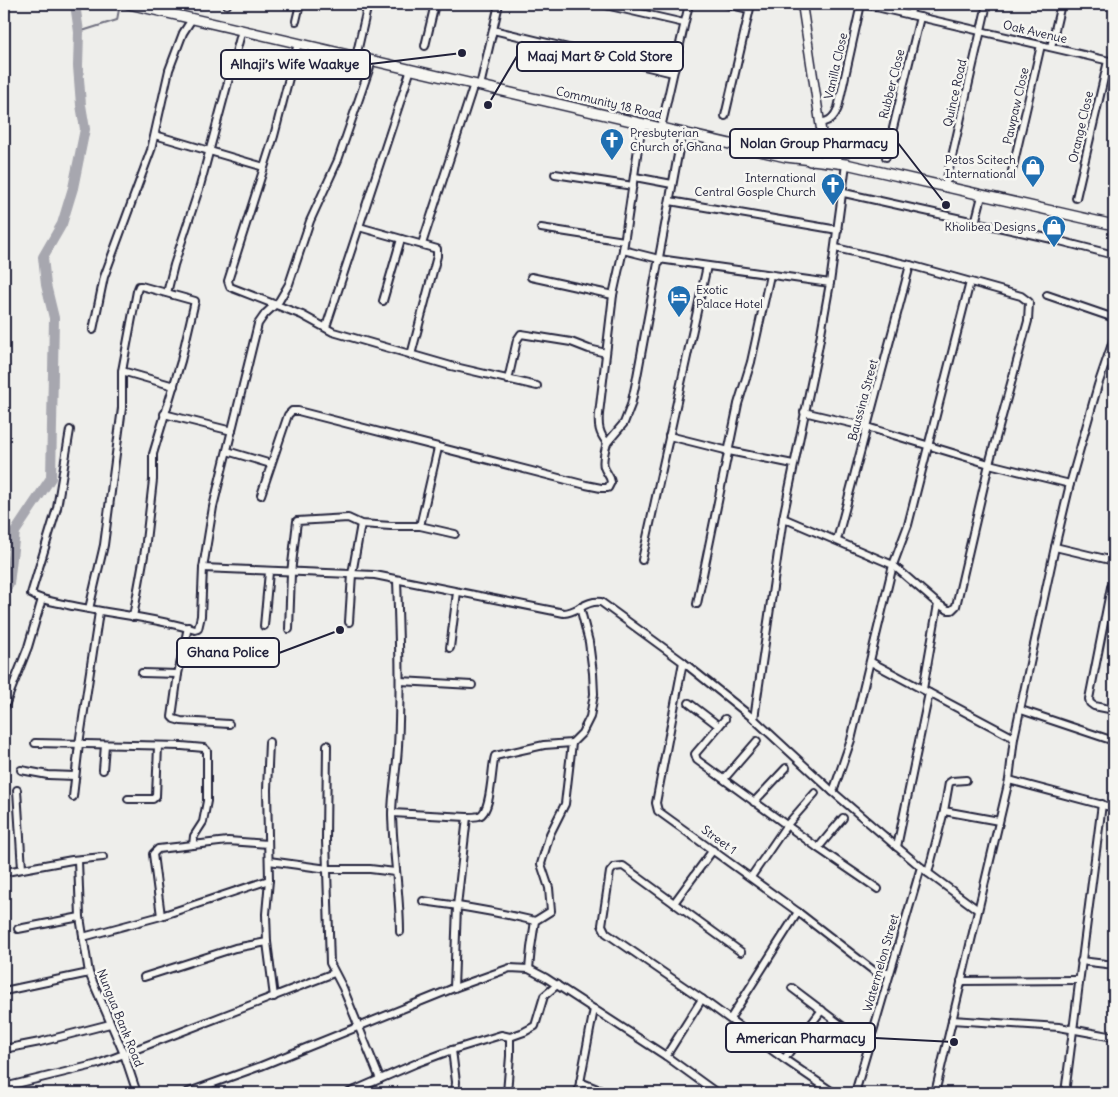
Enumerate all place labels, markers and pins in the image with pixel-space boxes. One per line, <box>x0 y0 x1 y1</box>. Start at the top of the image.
callout: Maaj Mart & Cold Store <box>517 42 683 71</box>
callout: Alhaji’s Wife Waakye <box>221 50 370 79</box>
place label: Presbyterian Church of Ghana <box>630 125 722 154</box>
church icon: Presbyterian Church of Ghana <box>599 127 625 161</box>
callout: Nolan Group Pharmacy <box>730 129 898 158</box>
place label: Petos Scitech International <box>945 152 1016 181</box>
shop icon: Petos Scitech International <box>1020 154 1046 188</box>
place label: International Central Gosple Church <box>695 170 816 199</box>
church icon: International Central Gosple Church <box>820 172 846 206</box>
shop icon: Kholibea Designs <box>1041 214 1067 248</box>
place label: Kholibea Designs <box>945 219 1036 234</box>
place label: Exotic Palace Hotel <box>696 282 763 311</box>
hotel icon: Exotic Palace Hotel <box>666 284 692 318</box>
callout: Ghana Police <box>177 638 279 667</box>
callout: American Pharmacy <box>726 1023 875 1052</box>

